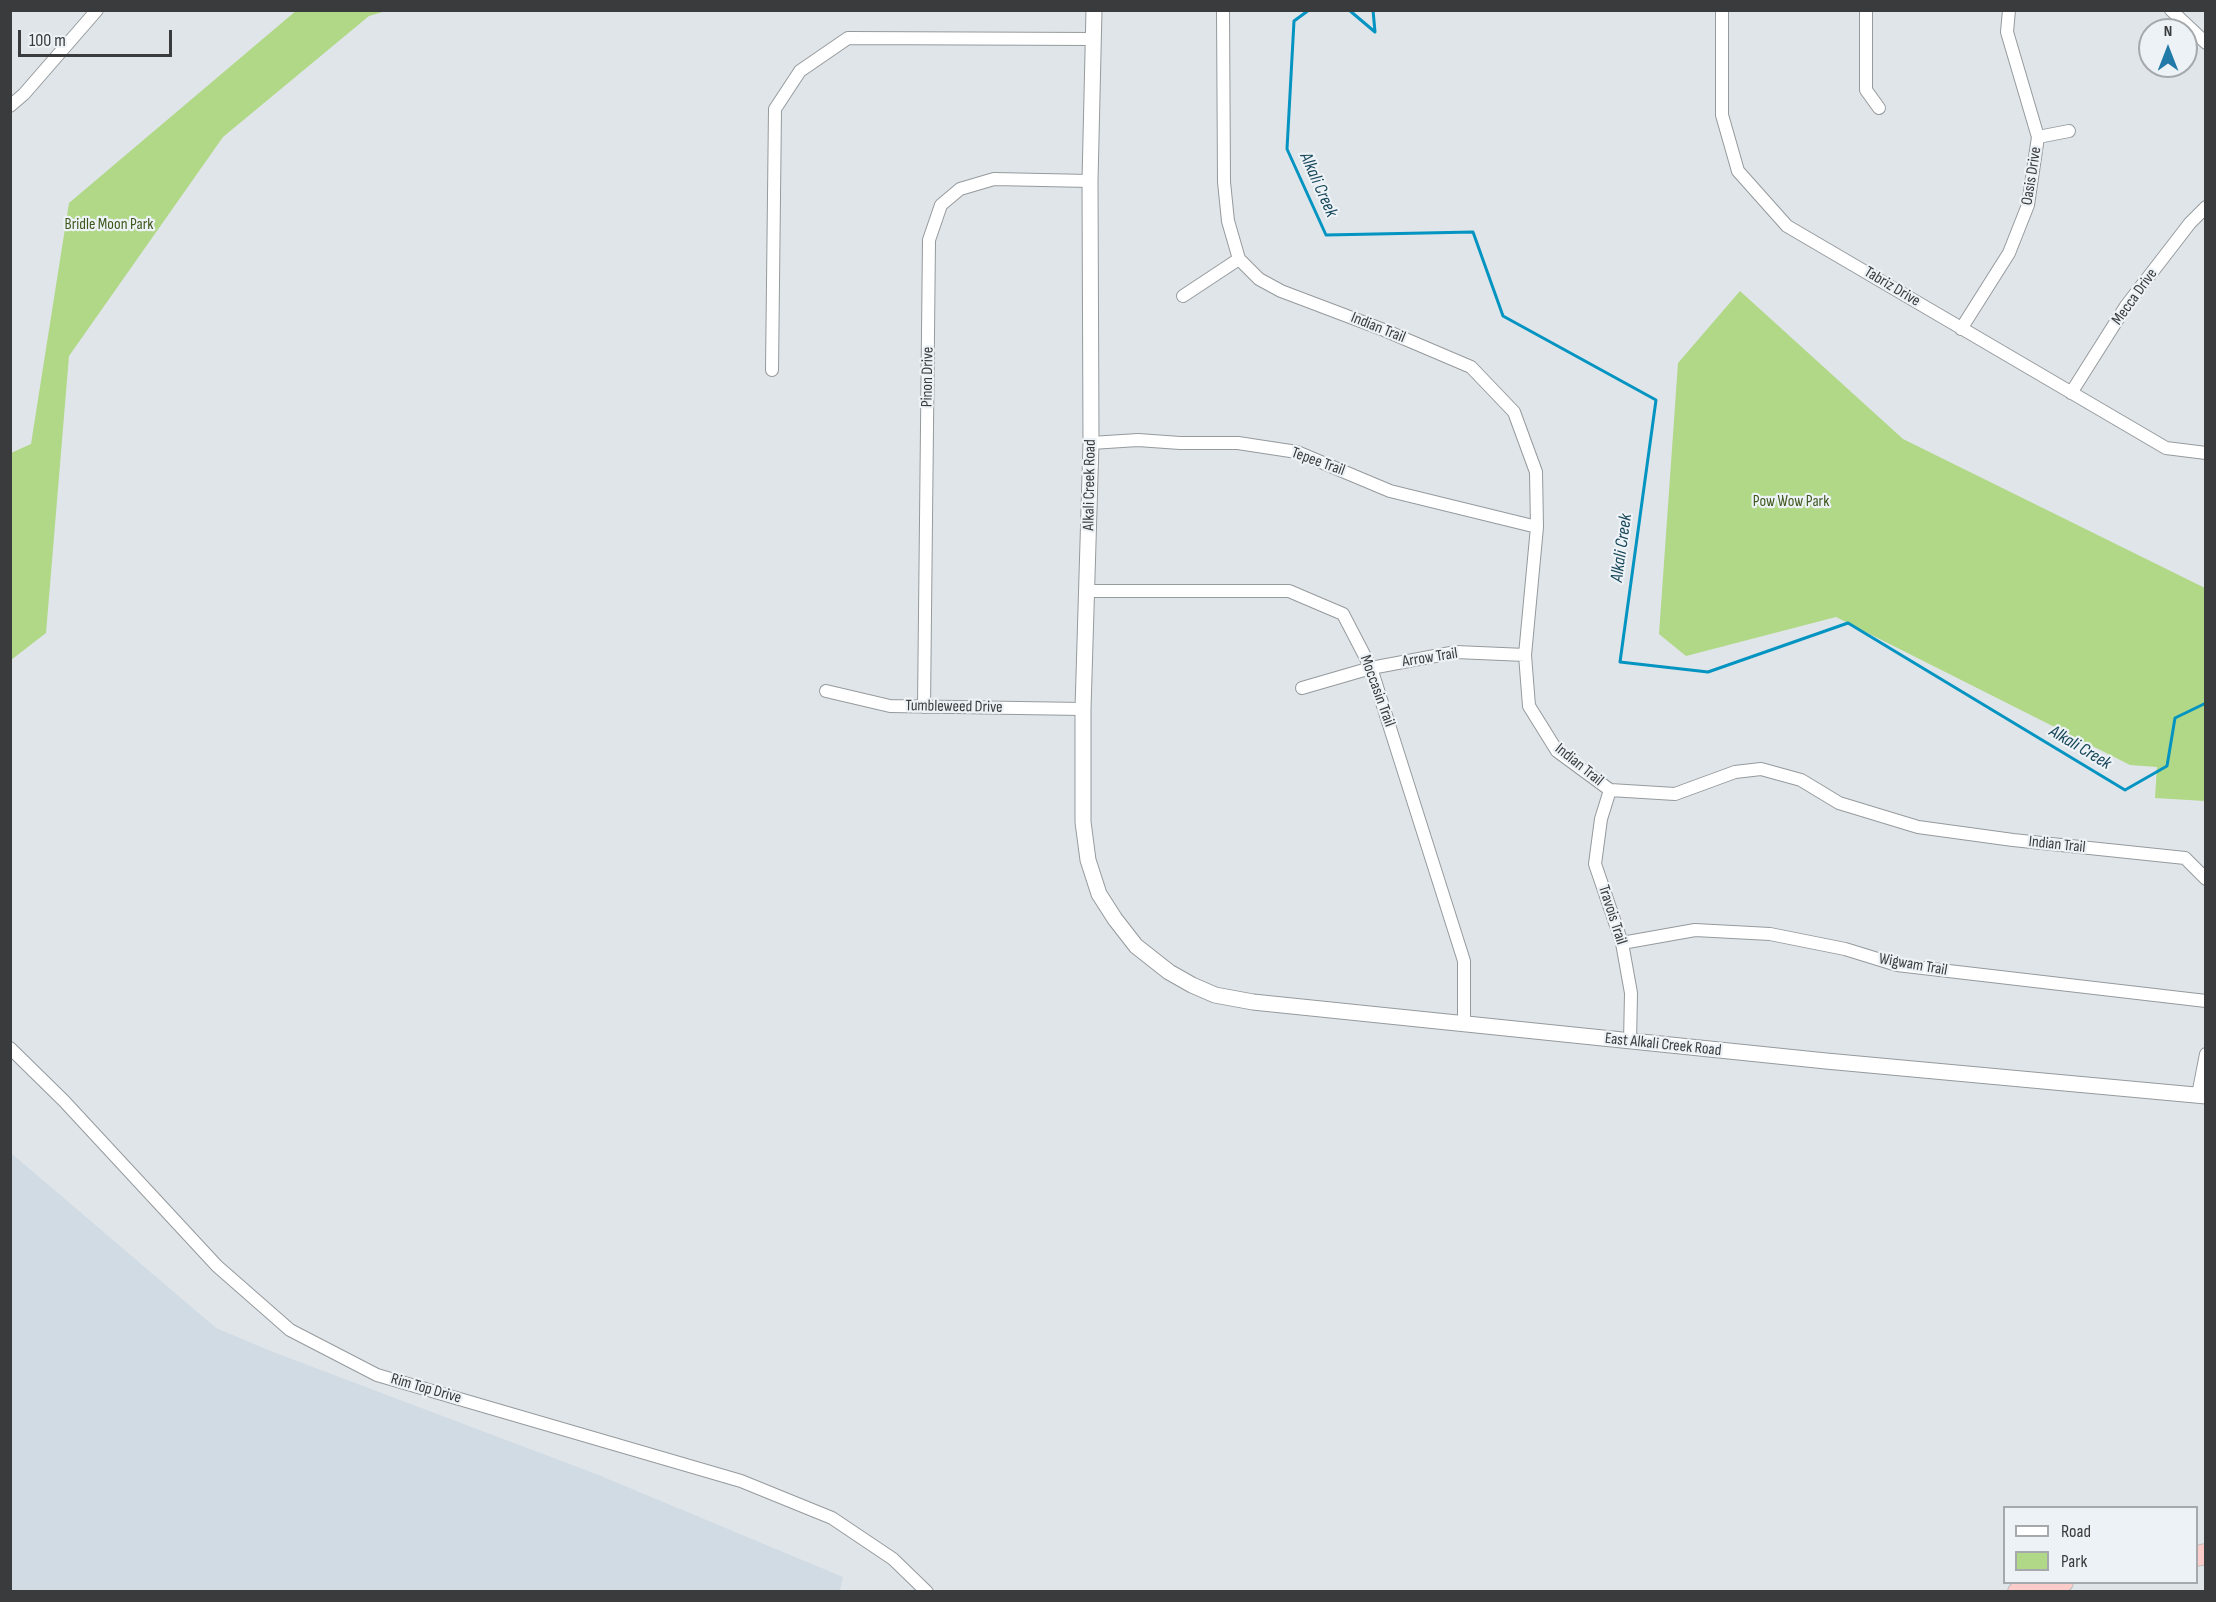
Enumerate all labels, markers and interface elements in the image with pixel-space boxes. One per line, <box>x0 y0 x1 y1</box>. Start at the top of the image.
scale bar <box>21 18 176 56</box>
north arrow <box>2138 18 2198 78</box>
text: N <box>2164 22 2172 41</box>
text: 100 m <box>29 30 66 51</box>
street label: Oasis Drive <box>2018 145 2046 207</box>
water label: Alkali Creek <box>1294 149 1342 221</box>
park label: Bridle Moon Park <box>65 215 153 235</box>
street label: Tabriz Drive <box>1860 263 1924 311</box>
street label: Mecca Drive <box>2108 265 2162 329</box>
street label: Indian Trail <box>1348 308 1408 348</box>
street label: Pinon Drive <box>918 347 938 407</box>
street label: Alkali Creek Road <box>1080 439 1100 531</box>
street label: Tepee Trail <box>1289 443 1347 481</box>
park label: Pow Wow Park <box>1753 492 1829 512</box>
water label: Alkali Creek <box>1607 513 1637 583</box>
street label: Arrow Trail <box>1401 644 1459 672</box>
street label: Moccasin Trail <box>1355 653 1399 729</box>
street label: Tumbleweed Drive <box>905 697 1003 717</box>
water label: Alkali Creek <box>2045 721 2115 775</box>
street label: Indian Trail <box>1551 740 1607 790</box>
street label: Indian Trail <box>2028 832 2086 858</box>
street label: Travois Trail <box>1593 883 1631 947</box>
street label: Wigwam Trail <box>1877 950 1949 980</box>
street label: East Alkali Creek Road <box>1604 1029 1722 1061</box>
street label: Rim Top Drive <box>389 1370 463 1408</box>
legend <box>2003 1506 2198 1584</box>
text: Road <box>2061 1521 2091 1542</box>
text: Park <box>2061 1551 2087 1572</box>

